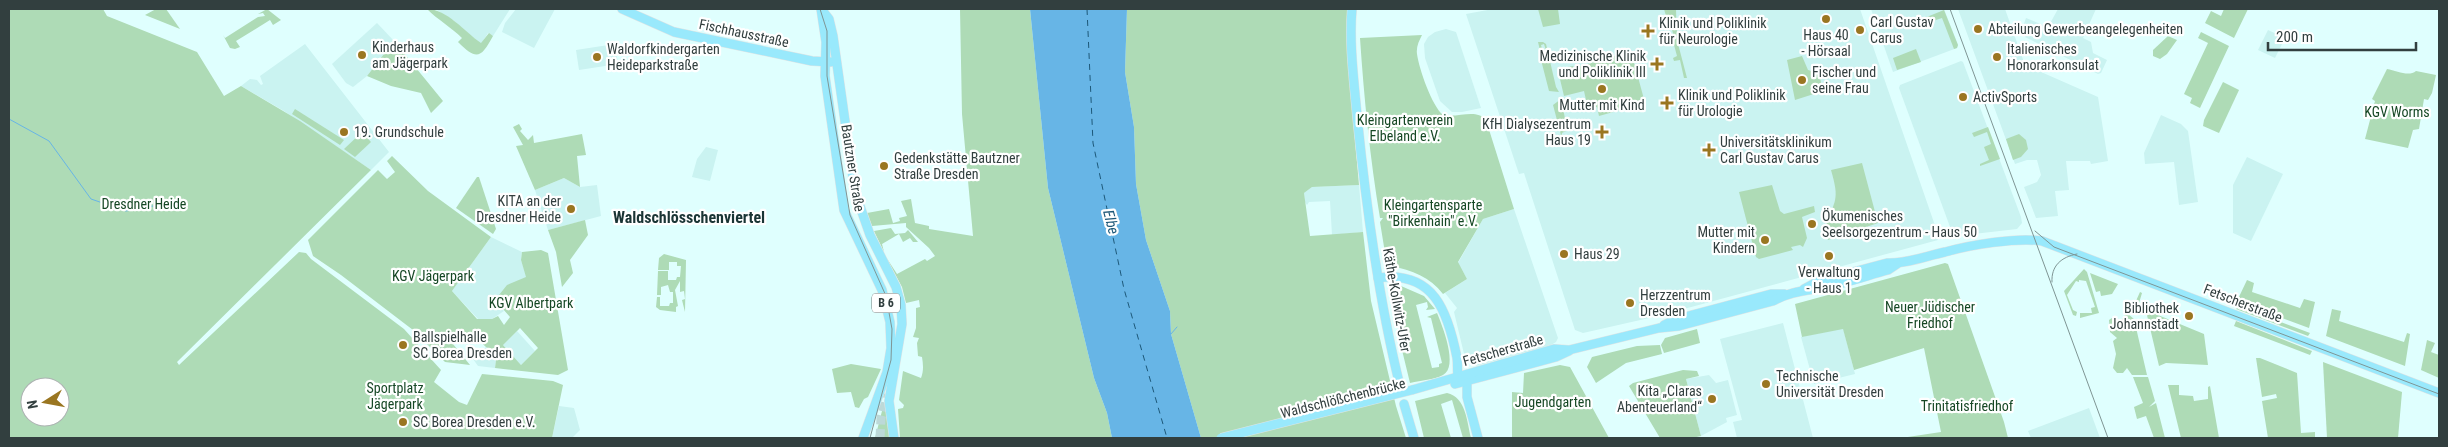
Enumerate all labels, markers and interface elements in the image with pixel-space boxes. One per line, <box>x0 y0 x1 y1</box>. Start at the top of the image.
marker: Haus 40 - Hörsaal <box>1820 13 1832 25</box>
place label: Carl Gustav Carus <box>1870 14 1934 46</box>
place label: Klinik und Poliklinik für Neurologie <box>1659 15 1767 47</box>
street label: Fischhausstraße <box>698 16 791 50</box>
scale bar <box>2268 20 2416 52</box>
place label: Abteilung Gewerbeangelegenheiten <box>1988 21 2183 37</box>
marker: Abteilung Gewerbeangelegenheiten <box>1972 23 1984 35</box>
marker: Klinik und Poliklinik für Neurologie <box>1641 24 1655 38</box>
marker: Carl Gustav Carus <box>1854 24 1866 36</box>
place label: Haus 40 - Hörsaal <box>1801 27 1851 59</box>
text: 200 m <box>2276 28 2313 46</box>
place label: Kinderhaus am Jägerpark <box>372 39 449 71</box>
place label: Waldorfkindergarten Heideparkstraße <box>607 41 720 73</box>
place label: Italienisches Honorarkonsulat <box>2007 41 2099 73</box>
place label: Medizinische Klinik und Poliklinik III <box>1540 48 1647 80</box>
marker: Kinderhaus am Jägerpark <box>356 49 368 61</box>
marker: Waldorfkindergarten Heideparkstraße <box>591 51 603 63</box>
marker: Italienisches Honorarkonsulat <box>1991 51 2003 63</box>
marker: Medizinische Klinik und Poliklinik III <box>1650 57 1664 71</box>
place label: Fischer und seine Frau <box>1812 64 1876 96</box>
marker: Fischer und seine Frau <box>1796 74 1808 86</box>
marker: Mutter mit Kind <box>1596 83 1608 95</box>
place label: Klinik und Poliklinik für Urologie <box>1678 87 1786 119</box>
place label: ActivSports <box>1973 89 2037 105</box>
marker: ActivSports <box>1957 91 1969 103</box>
marker: Klinik und Poliklinik für Urologie <box>1660 96 1674 110</box>
place label: Mutter mit Kind <box>1559 97 1645 113</box>
park label: KGV Worms <box>2364 104 2430 120</box>
park label: Kleingartenverein Elbeland e.V. <box>1357 112 1453 144</box>
place label: KfH Dialysezentrum Haus 19 <box>1482 116 1591 148</box>
street label: Bautzner Straße <box>838 123 868 213</box>
place label: 19. Grundschule <box>354 124 444 140</box>
marker: KfH Dialysezentrum Haus 19 <box>1595 125 1609 139</box>
marker: 19. Grundschule <box>338 126 350 138</box>
place label: Universitätsklinikum Carl Gustav Carus <box>1720 134 1832 166</box>
marker: Universitätsklinikum Carl Gustav Carus <box>1702 143 1716 157</box>
place label: Gedenkstätte Bautzner Straße Dresden <box>894 150 1020 182</box>
marker: Gedenkstätte Bautzner Straße Dresden <box>878 160 890 172</box>
place label: KITA an der Dresdner Heide <box>476 193 561 225</box>
park label: Dresdner Heide <box>102 196 187 212</box>
park label: Kleingartensparte "Birkenhain" e.V. <box>1384 197 1483 229</box>
marker: KITA an der Dresdner Heide <box>565 203 577 215</box>
district label: Waldschlösschenviertel <box>613 208 765 227</box>
water label: Elbe <box>1099 208 1123 236</box>
place label: Ökumenisches Seelsorgezentrum - Haus 50 <box>1822 208 1977 240</box>
marker: Ökumenisches Seelsorgezentrum - Haus 50 <box>1806 218 1818 230</box>
place label: Mutter mit Kindern <box>1697 224 1755 256</box>
marker: Mutter mit Kindern <box>1759 234 1771 246</box>
place label: Haus 29 <box>1574 246 1620 262</box>
street label: Käthe-Kollwitz-Ufer <box>1380 247 1414 353</box>
marker: Haus 29 <box>1558 248 1570 260</box>
marker: Verwaltung - Haus 1 <box>1823 250 1835 262</box>
place label: Verwaltung - Haus 1 <box>1798 264 1860 296</box>
park label: KGV Jägerpark <box>392 268 475 284</box>
street label: Fetscherstraße <box>2201 281 2285 325</box>
place label: Herzzentrum Dresden <box>1640 287 1711 319</box>
road number: B 6 <box>872 294 900 312</box>
park label: KGV Albertpark <box>489 295 574 311</box>
marker: Herzzentrum Dresden <box>1624 297 1636 309</box>
park label: Neuer Jüdischer Friedhof <box>1885 299 1975 331</box>
place label: Bibliothek Johannstadt <box>2110 300 2180 332</box>
marker: Bibliothek Johannstadt <box>2183 310 2195 322</box>
place label: Ballspielhalle SC Borea Dresden <box>413 329 512 361</box>
street label: Fetscherstraße <box>1461 331 1545 369</box>
marker: Ballspielhalle SC Borea Dresden <box>397 339 409 351</box>
place label: Technische Universität Dresden <box>1776 368 1884 400</box>
street label: Waldschlößchenbrücke <box>1279 375 1408 421</box>
north arrow <box>20 377 70 427</box>
marker: Technische Universität Dresden <box>1760 378 1772 390</box>
park label: Sportplatz Jägerpark <box>366 380 424 412</box>
place label: Kita „Claras Abenteuerland“ <box>1617 383 1702 415</box>
marker: Kita „Claras Abenteuerland“ <box>1706 393 1718 405</box>
park label: Jugendgarten <box>1515 394 1591 410</box>
park label: Trinitatisfriedhof <box>1921 398 2014 414</box>
text: N <box>24 399 41 410</box>
place label: SC Borea Dresden e.V. <box>413 414 536 430</box>
marker: SC Borea Dresden e.V. <box>397 416 409 428</box>

